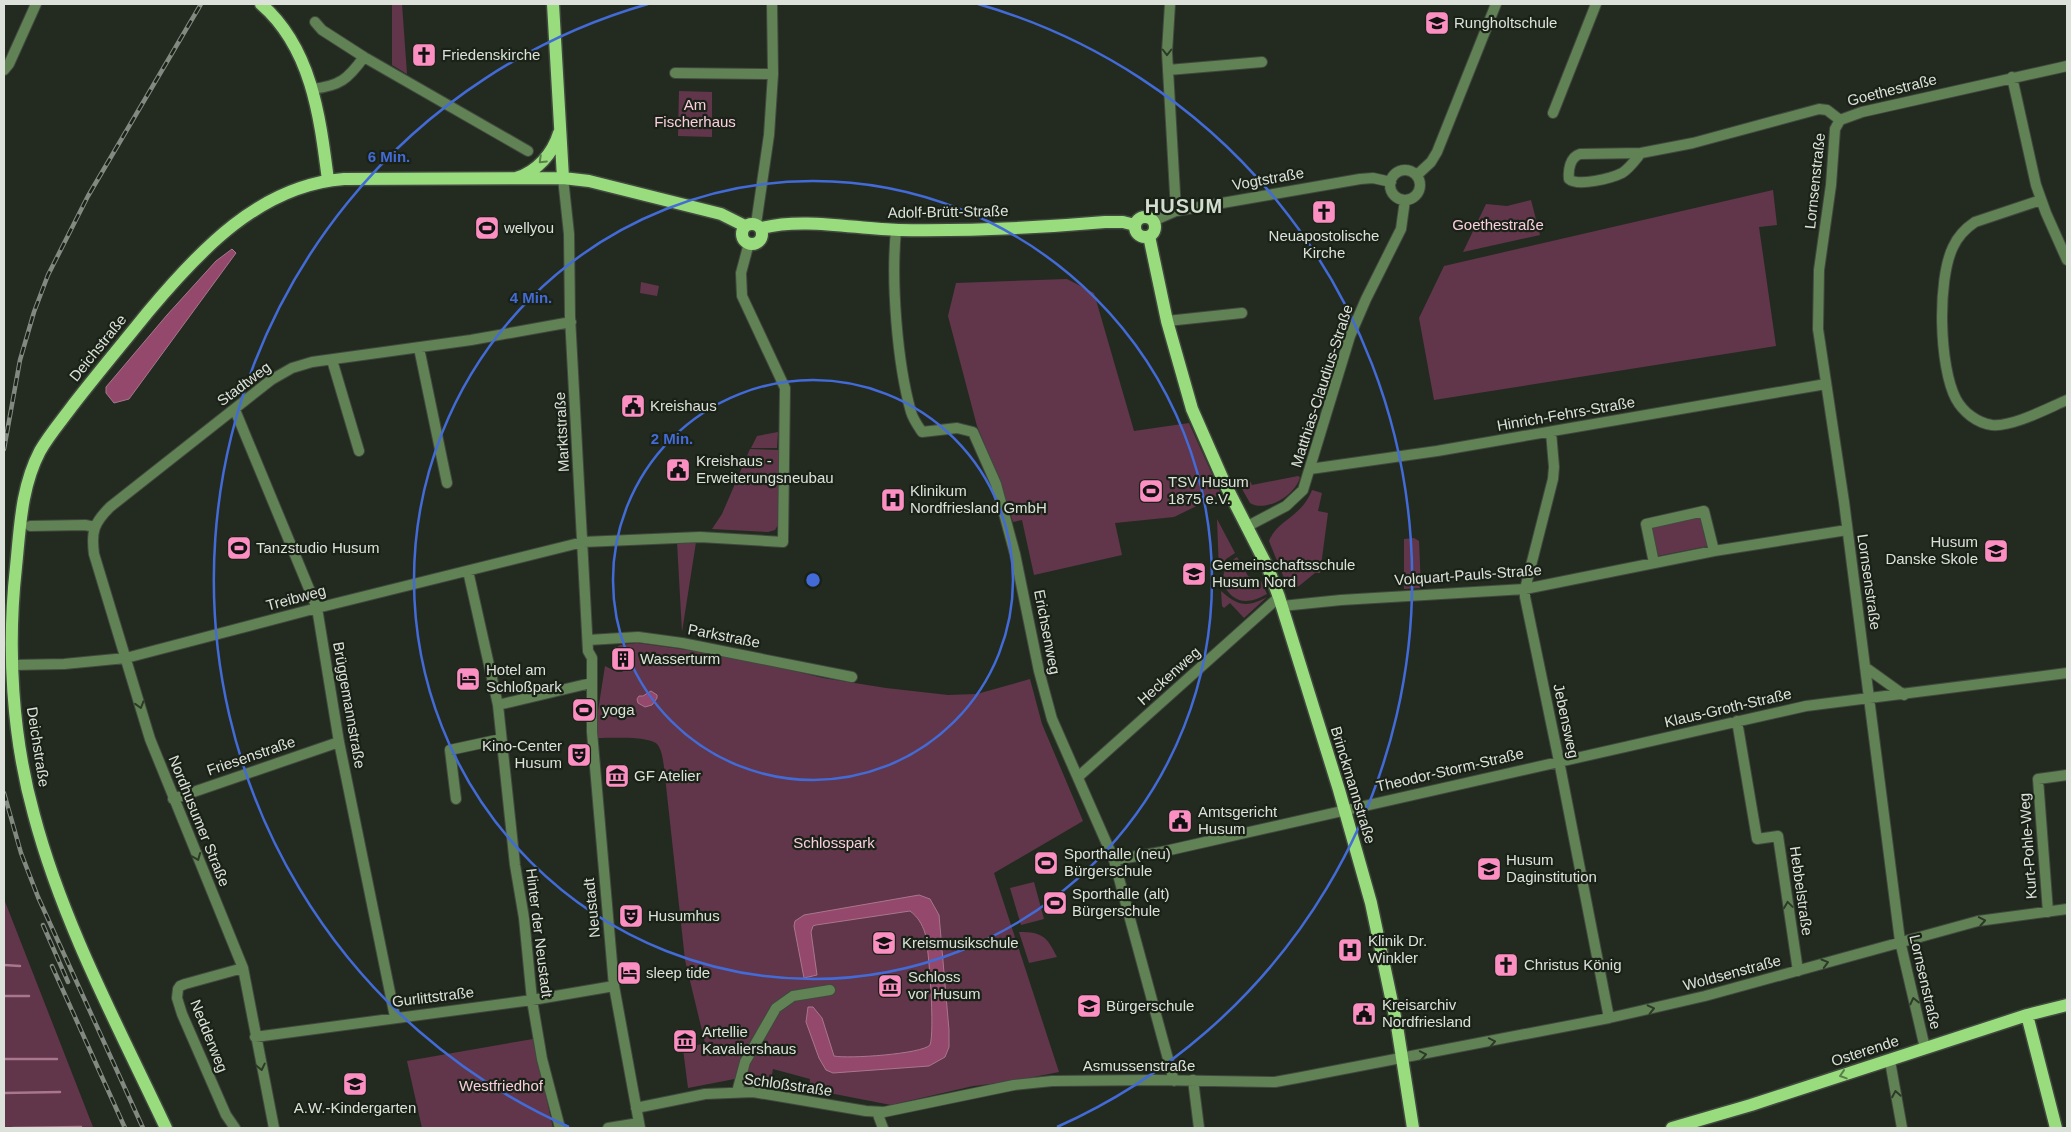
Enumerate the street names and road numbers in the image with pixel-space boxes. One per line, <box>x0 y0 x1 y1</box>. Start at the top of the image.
street label: Goethestraße <box>1845 70 1938 109</box>
street label: Lornsenstraße <box>1801 132 1828 230</box>
street label: Vogtstraße <box>1231 164 1305 193</box>
street label: Adolf-Brütt-Straße <box>887 202 1009 221</box>
street label: Matthias-Claudius-Straße <box>1287 302 1356 469</box>
street label: Deichstraße <box>66 311 130 384</box>
street label: Stadtweg <box>214 358 274 409</box>
street label: Marktstraße <box>551 392 572 472</box>
street label: Hinrich-Fehrs-Straße <box>1495 393 1636 434</box>
street label: Lornsenstraße <box>1854 533 1885 631</box>
street label: Volquart-Pauls-Straße <box>1394 561 1542 588</box>
street label: Treibweg <box>264 581 328 614</box>
street label: Erichsenweg <box>1031 588 1064 676</box>
street label: Parkstraße <box>686 620 762 651</box>
street label: Brüggemannstraße <box>330 640 369 770</box>
street label: Heckenweg <box>1134 643 1203 708</box>
street label: Jebensweg <box>1550 682 1583 760</box>
street label: Klaus-Groth-Straße <box>1663 685 1793 730</box>
street label: Deichstraße <box>24 706 53 788</box>
street label: Brinckmannstraße <box>1328 724 1379 846</box>
street label: Friesenstraße <box>204 732 297 779</box>
street label: Theodor-Storm-Straße <box>1374 744 1525 795</box>
street label: Nordhusumer Straße <box>165 753 234 889</box>
street label: Kurt-Pohle-Weg <box>2015 792 2040 900</box>
street label: Hebbelstraße <box>1787 845 1816 937</box>
street label: Hinter der Neustadt <box>523 867 556 999</box>
street label: Neustadt <box>580 876 603 939</box>
street label: Lornsenstraße <box>1906 933 1945 1031</box>
street label: Woldsenstraße <box>1681 951 1783 994</box>
street label: Gurlittstraße <box>391 983 475 1010</box>
street label: Nedderweg <box>187 997 232 1075</box>
street label: Osterende <box>1829 1032 1901 1069</box>
street label: Asmussenstraße <box>1083 1057 1195 1074</box>
street label: Schloßstraße <box>743 1070 833 1099</box>

